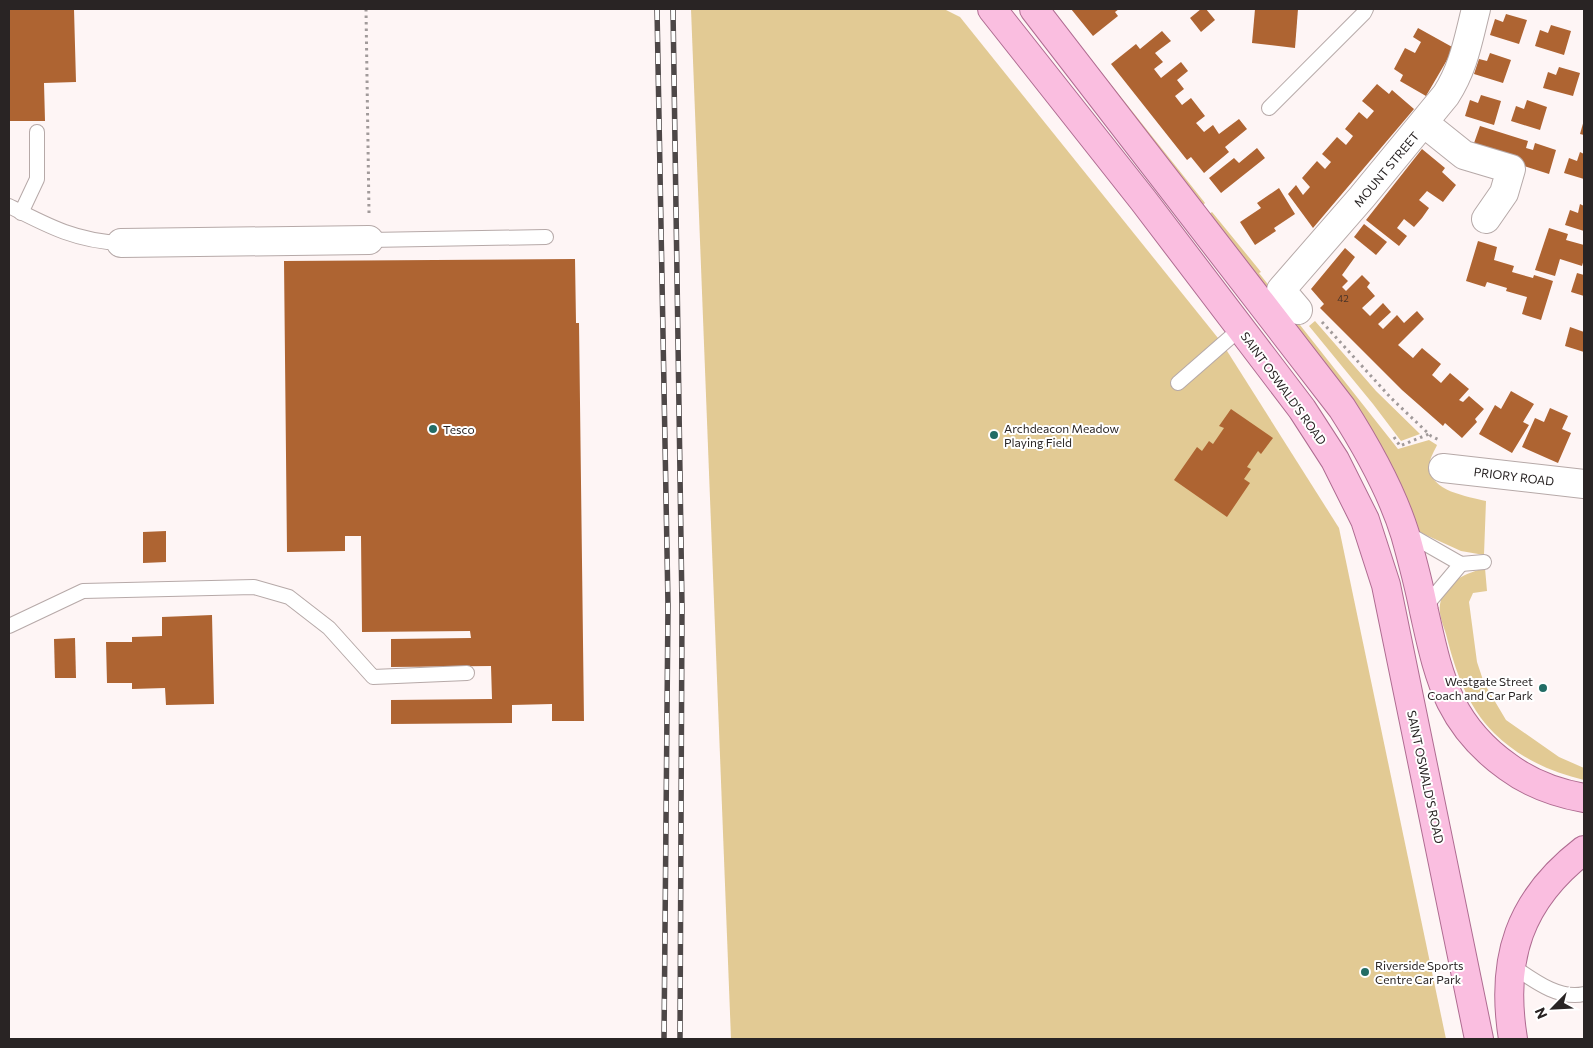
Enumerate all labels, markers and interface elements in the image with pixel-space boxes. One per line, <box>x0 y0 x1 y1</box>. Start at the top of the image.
street label: MOUNT STREET <box>1351 128 1422 209</box>
house number: 42 <box>1337 292 1349 304</box>
street label: SAINT OSWALD'S ROAD <box>1238 329 1330 447</box>
place label: Archdeacon Meadow Playing Field <box>1004 421 1119 449</box>
place label: Tesco <box>443 422 475 436</box>
marker: Tesco <box>427 423 439 435</box>
marker: Archdeacon Meadow Playing Field <box>988 429 1000 441</box>
street label: PRIORY ROAD <box>1473 464 1555 488</box>
place label: Westgate Street Coach and Car Park <box>1427 674 1533 702</box>
marker: Westgate Street Coach and Car Park <box>1537 682 1549 694</box>
street label: SAINT OSWALD'S ROAD <box>1405 709 1447 845</box>
place label: Riverside Sports Centre Car Park <box>1375 958 1464 986</box>
marker: Riverside Sports Centre Car Park <box>1359 966 1371 978</box>
north arrow <box>1528 983 1578 1033</box>
text: N <box>1531 1005 1551 1022</box>

